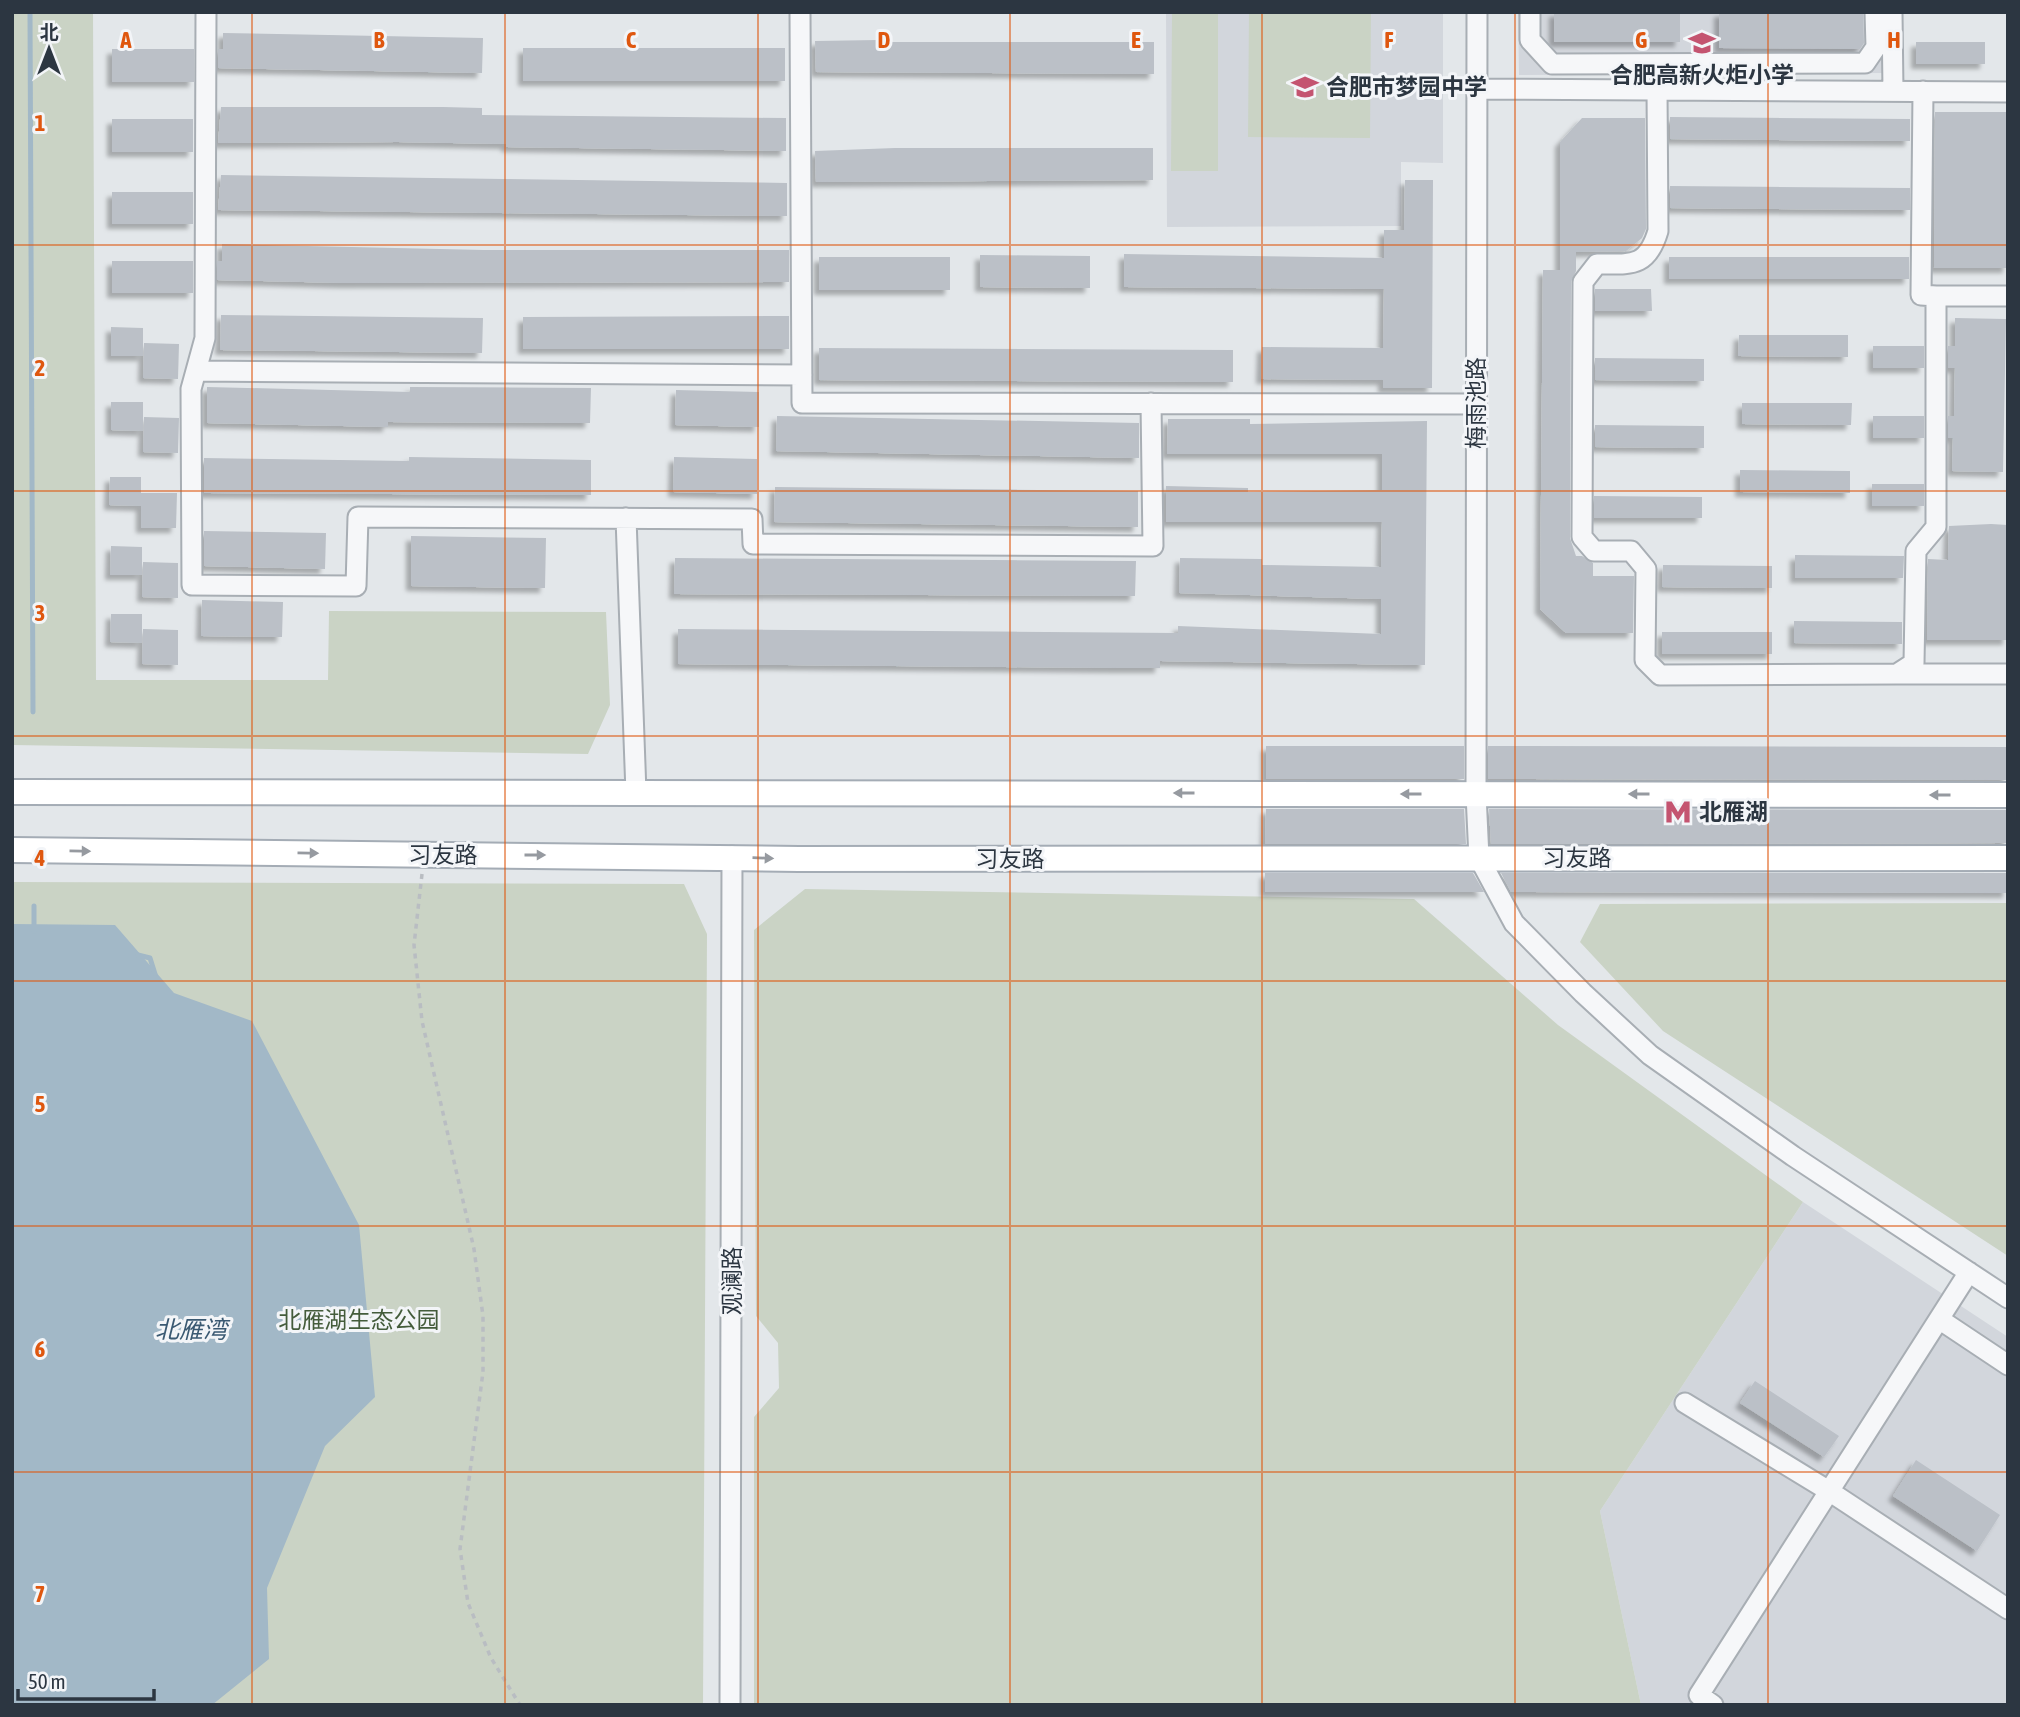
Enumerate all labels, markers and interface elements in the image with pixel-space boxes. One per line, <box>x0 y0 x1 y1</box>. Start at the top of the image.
north arrow <box>14 14 84 84</box>
text: 北 <box>39 21 59 43</box>
text: A <box>119 27 132 53</box>
text: B <box>374 27 385 53</box>
text: C <box>626 27 637 53</box>
text: D <box>878 27 891 53</box>
text: E <box>1131 27 1141 53</box>
text: F <box>1384 27 1394 53</box>
text: G <box>1635 27 1647 53</box>
text: H <box>1887 27 1901 53</box>
school or university icon: 合肥高新火炬小学 <box>1687 28 1717 58</box>
place label: 合肥高新火炬小学 <box>1610 62 1794 88</box>
school or university icon: 合肥市梦园中学 <box>1290 72 1320 102</box>
place label: 合肥市梦园中学 <box>1326 74 1487 100</box>
text: 1 <box>35 110 46 136</box>
text: 2 <box>35 355 45 381</box>
street label: 梅雨池路 <box>1463 357 1489 449</box>
text: 3 <box>35 600 45 626</box>
one-way arrow <box>1172 787 1194 799</box>
one-way arrow <box>1400 788 1422 800</box>
one-way arrow <box>1627 788 1649 800</box>
one-way arrow <box>1928 789 1950 801</box>
metro station icon: 北雁湖 <box>1663 797 1693 827</box>
place label: 北雁湖 <box>1699 799 1768 825</box>
street label: 习友路 <box>409 842 478 868</box>
text: 4 <box>34 845 46 871</box>
one-way arrow <box>70 845 92 856</box>
street label: 习友路 <box>1543 845 1612 871</box>
street label: 习友路 <box>976 846 1045 872</box>
one-way arrow <box>297 847 319 859</box>
one-way arrow <box>525 849 547 861</box>
one-way arrow <box>752 852 774 863</box>
text: 5 <box>35 1091 46 1117</box>
street label: 观澜路 <box>719 1247 745 1316</box>
park label: 北雁湖生态公园 <box>279 1307 440 1333</box>
water label: 北雁湾 <box>155 1316 231 1343</box>
text: 6 <box>35 1336 46 1362</box>
text: 7 <box>35 1581 45 1607</box>
scale bar <box>18 1658 154 1702</box>
text: 50 m <box>28 1669 66 1693</box>

